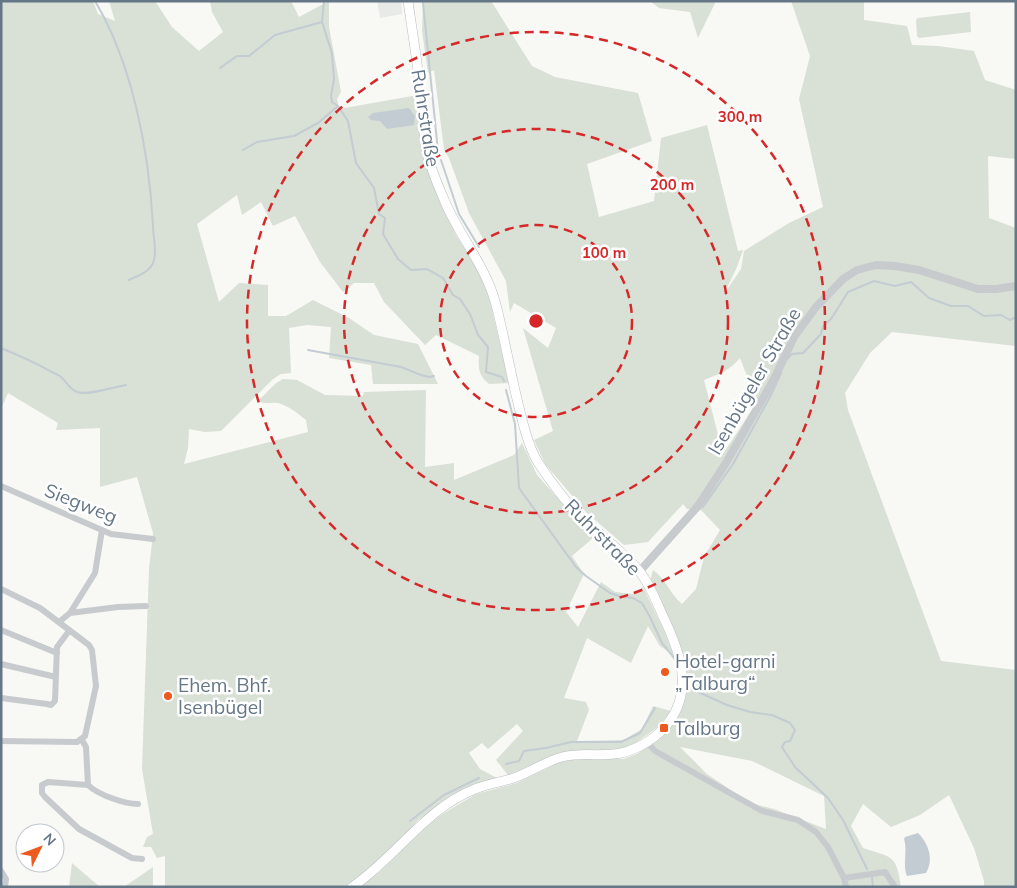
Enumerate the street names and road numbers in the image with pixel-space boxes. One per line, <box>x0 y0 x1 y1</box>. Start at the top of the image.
street label: Ruhrstraße <box>406 67 446 169</box>
street label: Isenbügeler Straße <box>702 303 806 459</box>
street label: Siegweg <box>41 478 121 528</box>
street label: Ruhrstraße <box>560 494 646 580</box>

